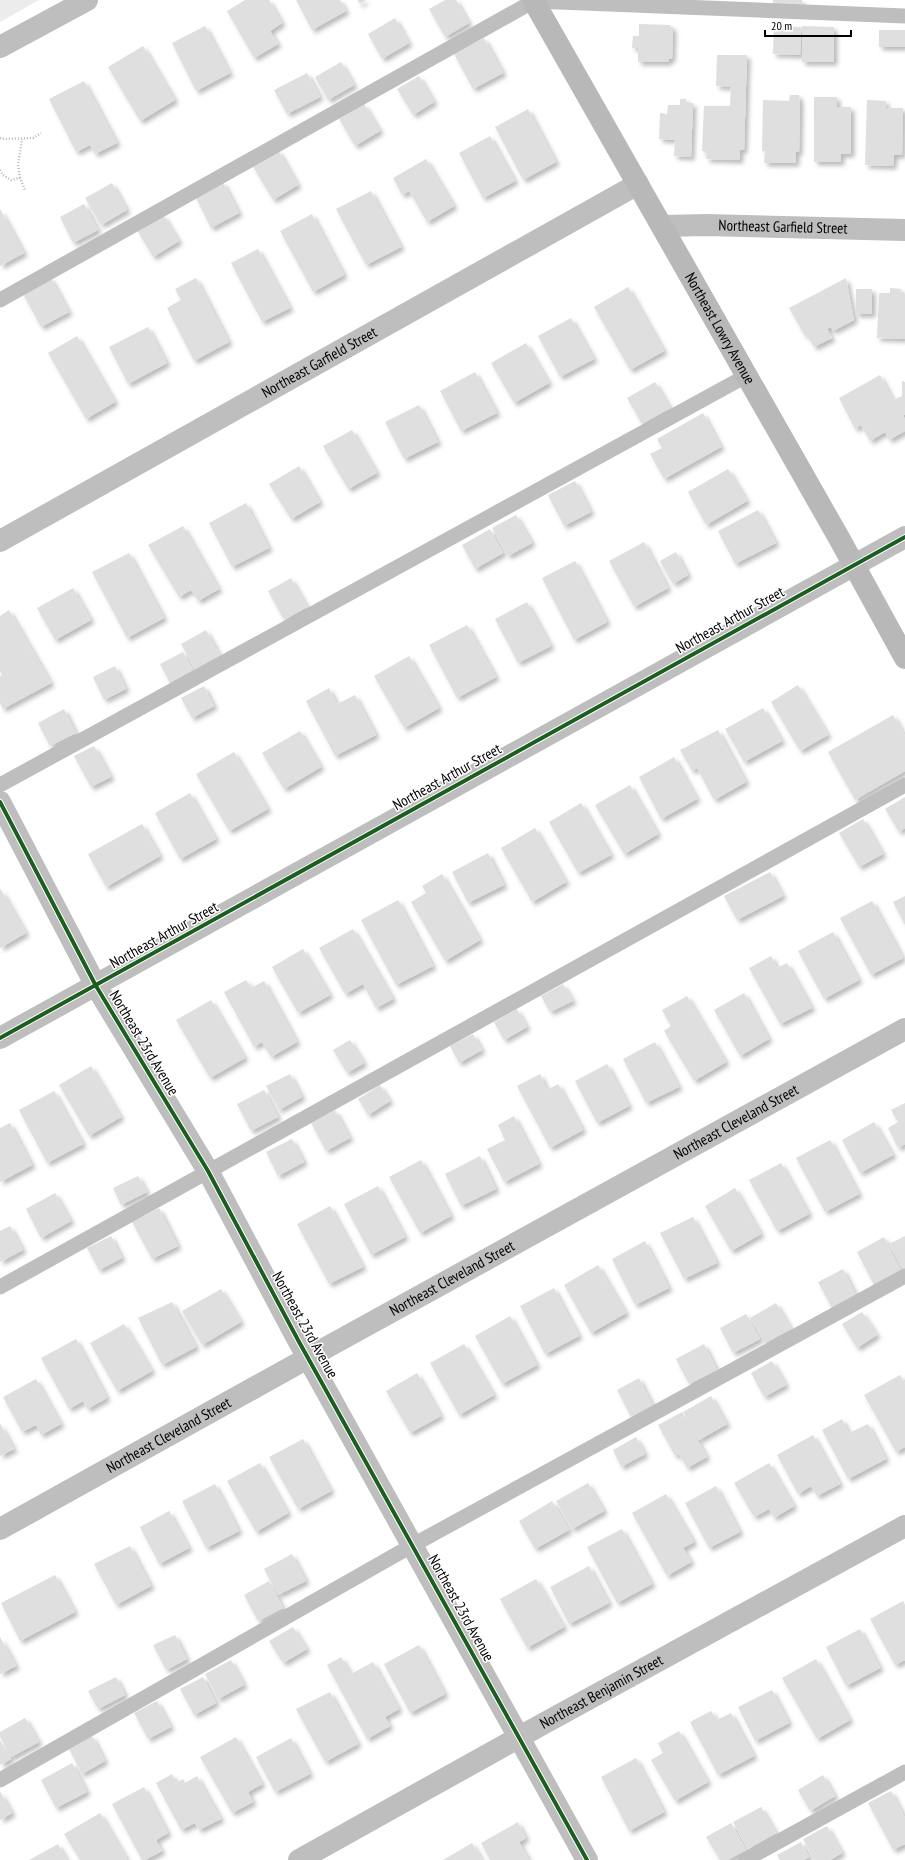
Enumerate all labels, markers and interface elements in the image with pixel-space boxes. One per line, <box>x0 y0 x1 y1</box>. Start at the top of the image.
scale bar <box>765 12 851 38</box>
text: 20 m <box>771 18 792 33</box>
street label: Northeast Garfield Street <box>718 215 848 238</box>
street label: Northeast Lowry Avenue <box>681 269 760 387</box>
street label: Northeast Garfield Street <box>258 322 380 402</box>
street label: Northeast Arthur Street <box>672 582 787 657</box>
street label: Northeast Arthur Street <box>389 739 504 814</box>
street label: Northeast Arthur Street <box>106 897 221 972</box>
street label: Northeast 23rd Avenue <box>106 987 183 1099</box>
street label: Northeast Cleveland Street <box>670 1080 802 1164</box>
street label: Northeast Cleveland Street <box>386 1236 518 1320</box>
street label: Northeast 23rd Avenue <box>268 1268 343 1381</box>
street label: Northeast Cleveland Street <box>103 1393 234 1477</box>
street label: Northeast 23rd Avenue <box>424 1551 499 1664</box>
street label: Northeast Benjamin Street <box>536 1650 666 1733</box>

